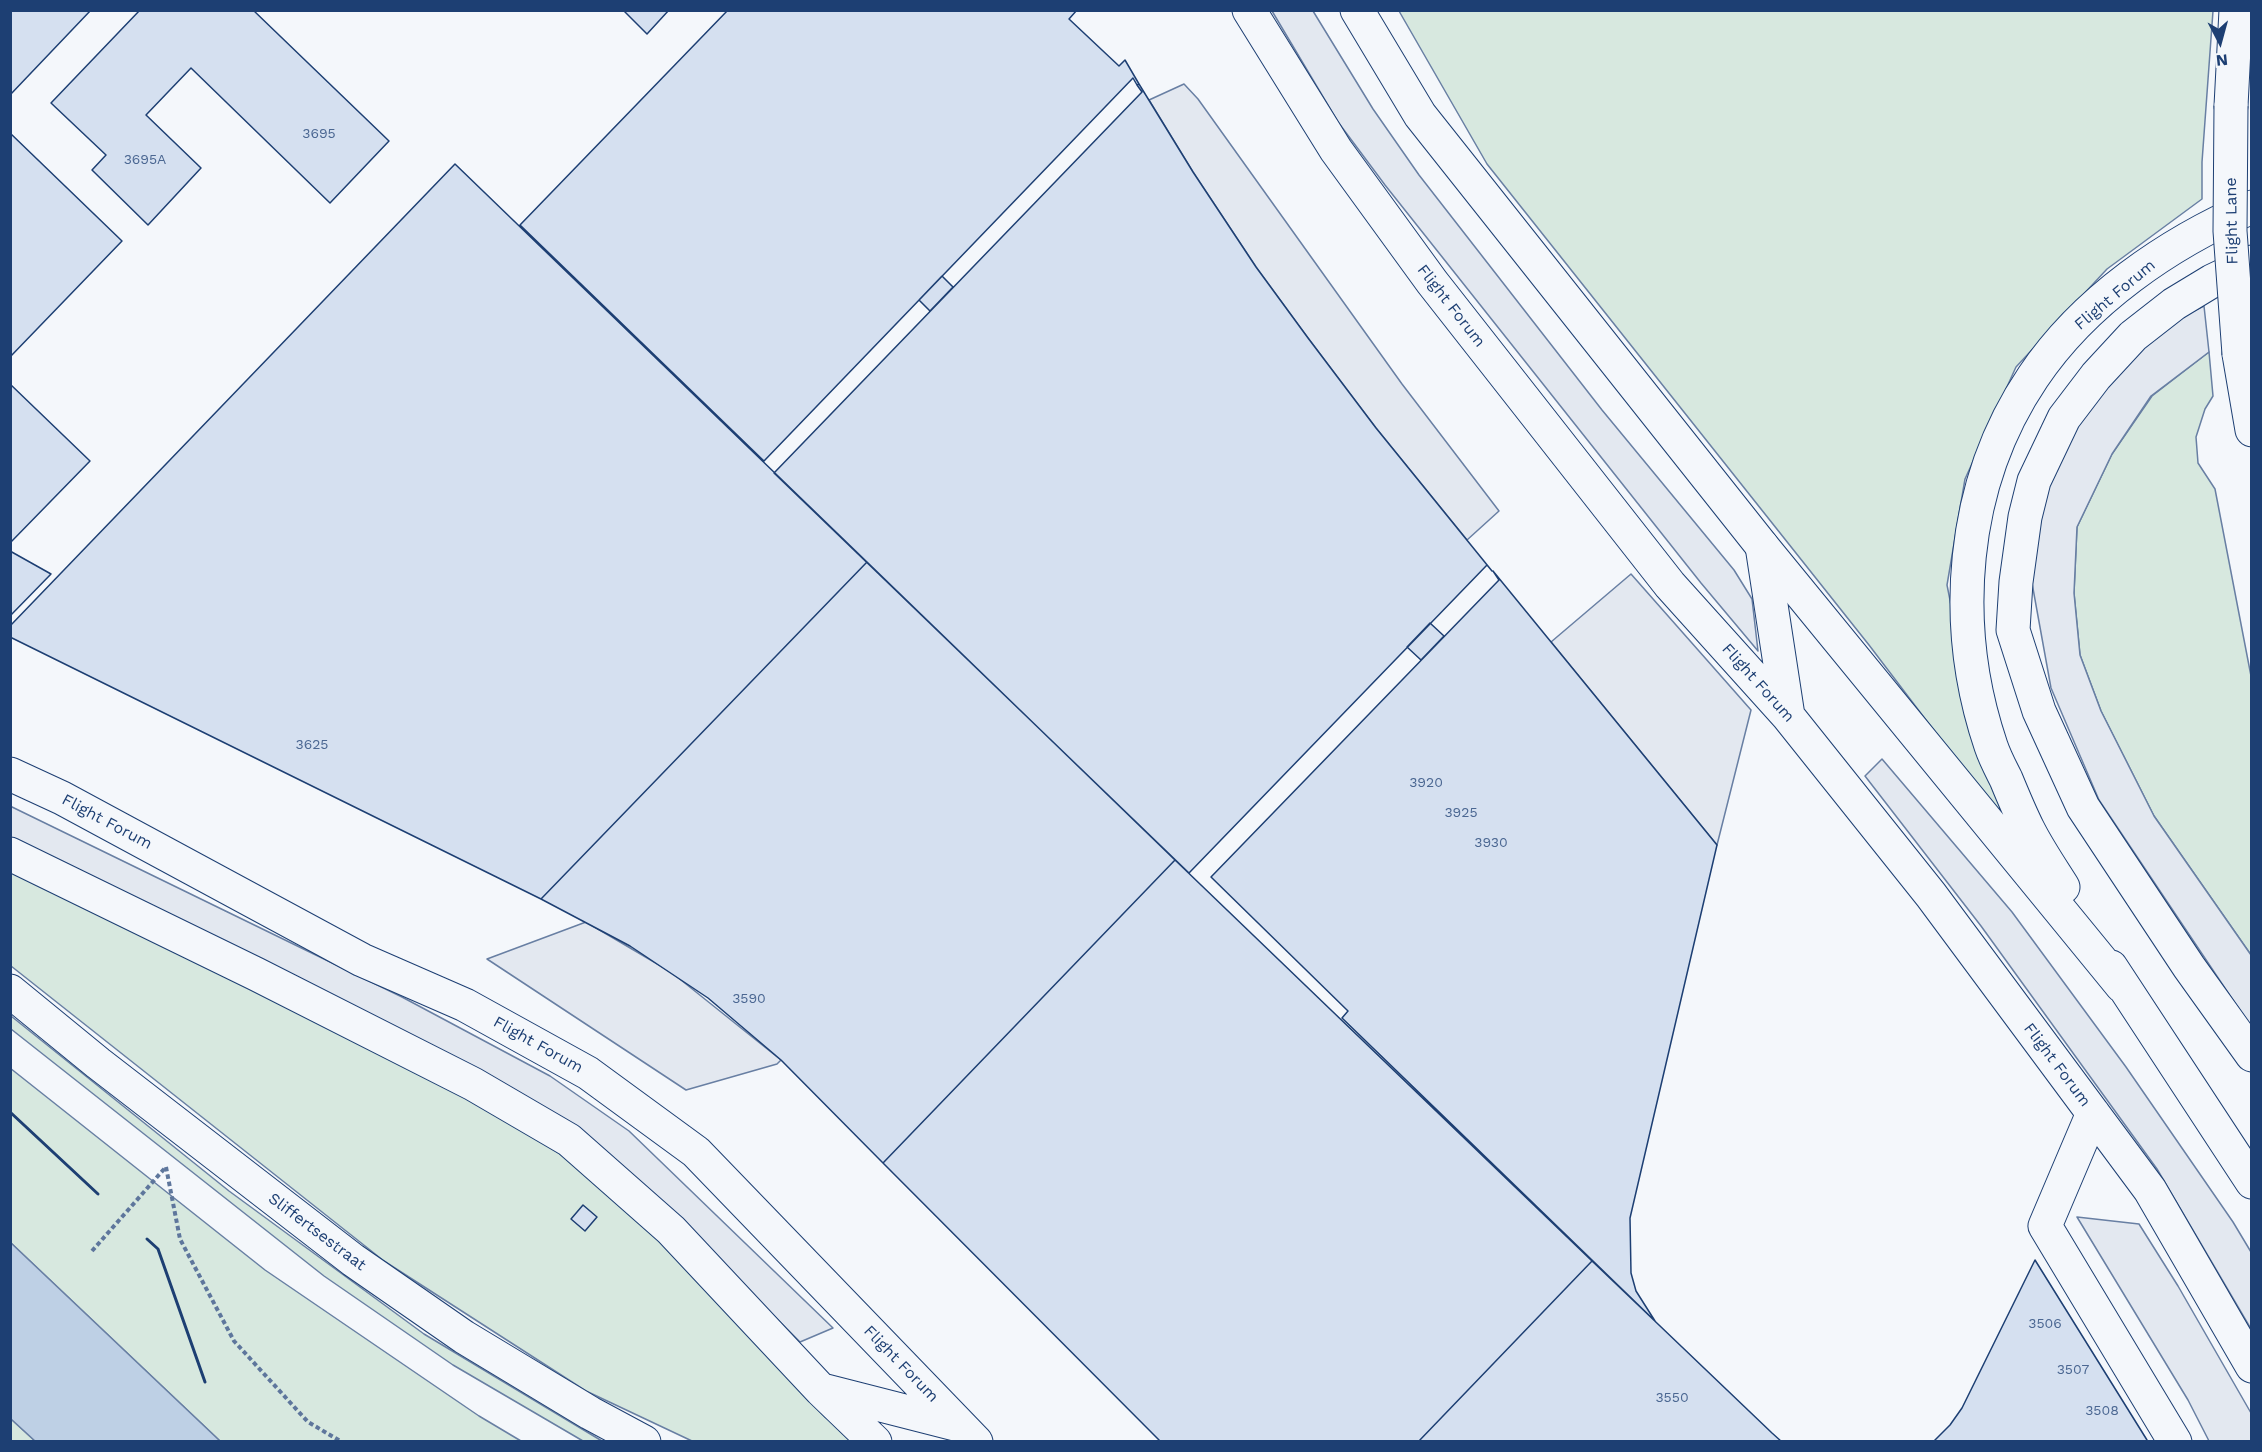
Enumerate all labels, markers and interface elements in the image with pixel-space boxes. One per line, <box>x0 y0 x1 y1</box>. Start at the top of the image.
north arrow <box>2190 12 2250 72</box>
text: N <box>2215 50 2229 70</box>
house number: 3695 <box>302 126 336 142</box>
house number: 3695A <box>124 152 166 168</box>
street label: Flight Lane <box>2222 177 2242 265</box>
street label: Flight Forum <box>2071 256 2159 334</box>
street label: Flight Forum <box>1413 261 1489 351</box>
street label: Flight Forum <box>1718 640 1798 726</box>
house number: 3625 <box>296 737 328 753</box>
house number: 3920 <box>1409 775 1443 791</box>
street label: Flight Forum <box>59 790 155 854</box>
house number: 3925 <box>1444 805 1478 821</box>
house number: 3930 <box>1474 835 1508 851</box>
house number: 3590 <box>732 991 766 1007</box>
street label: Flight Forum <box>490 1012 586 1078</box>
street label: Flight Forum <box>2019 1019 2095 1111</box>
street label: Sliffertsestraat <box>264 1189 370 1275</box>
house number: 3506 <box>2028 1316 2062 1332</box>
street label: Flight Forum <box>860 1322 942 1406</box>
house number: 3507 <box>2057 1362 2089 1378</box>
house number: 3550 <box>1655 1390 1689 1406</box>
house number: 3508 <box>2085 1403 2119 1419</box>

